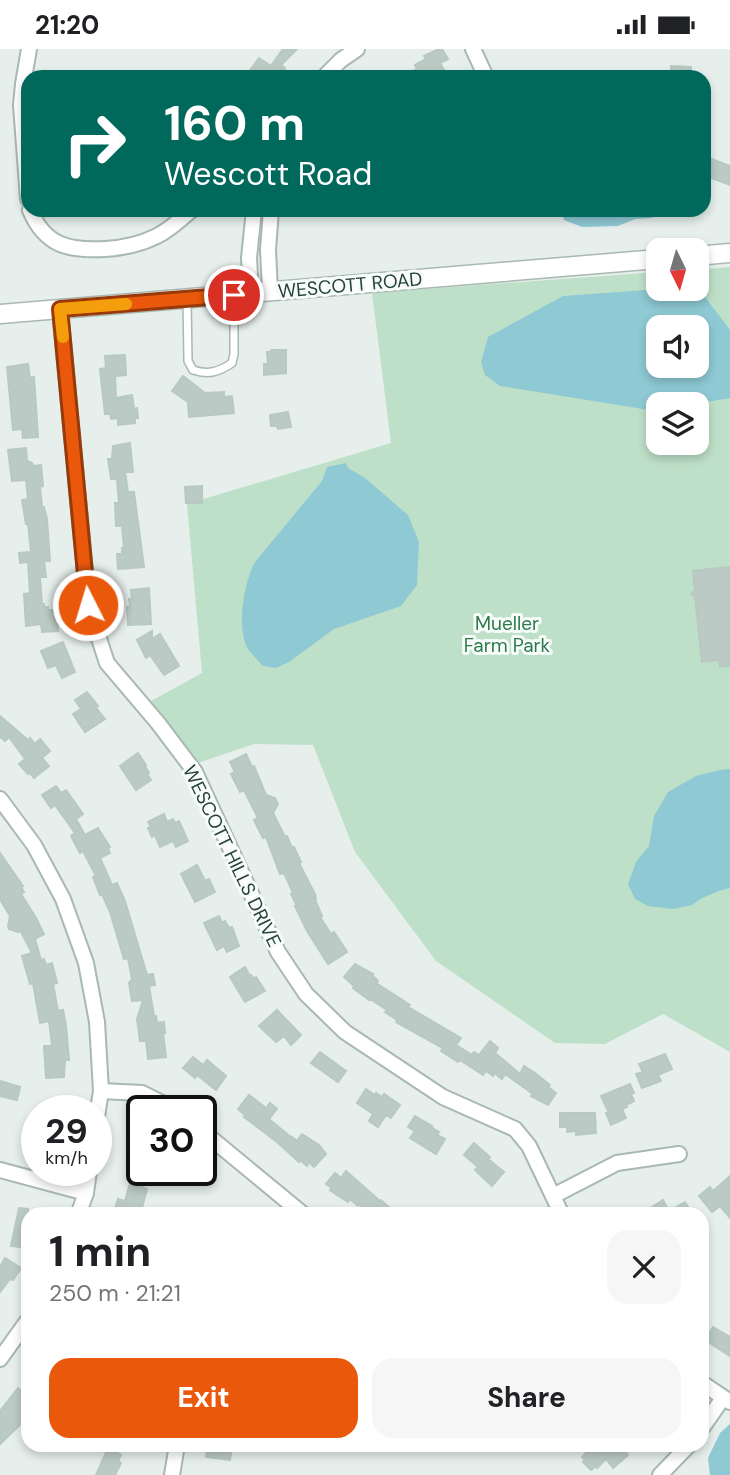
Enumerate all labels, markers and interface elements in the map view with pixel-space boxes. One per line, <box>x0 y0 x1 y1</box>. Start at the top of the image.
text: 21:20 <box>35 8 99 42</box>
text: 160 m <box>164 91 305 155</box>
icon: right <box>49 98 140 189</box>
text: Wescott Road <box>164 153 372 195</box>
north arrow <box>646 238 709 301</box>
map controls <box>646 238 709 455</box>
pin <box>204 265 264 325</box>
street label: WESCOTT ROAD <box>277 266 423 304</box>
icon: arrive <box>215 276 253 314</box>
button: sound <box>646 315 709 378</box>
button: layers <box>646 392 709 455</box>
position arrow <box>51 568 125 642</box>
park label: Mueller Farm Park <box>464 611 551 658</box>
street label: WESCOTT HILLS DRIVE <box>177 761 287 951</box>
speed limit sign: 30 <box>126 1095 217 1186</box>
text: 29 <box>45 1108 88 1154</box>
text: km/h <box>45 1146 88 1170</box>
text: 1 min <box>49 1224 151 1279</box>
button: close <box>607 1230 681 1304</box>
text: 250 m · 21:21 <box>49 1278 181 1308</box>
button: Exit <box>49 1358 358 1438</box>
button: Share <box>372 1358 681 1438</box>

